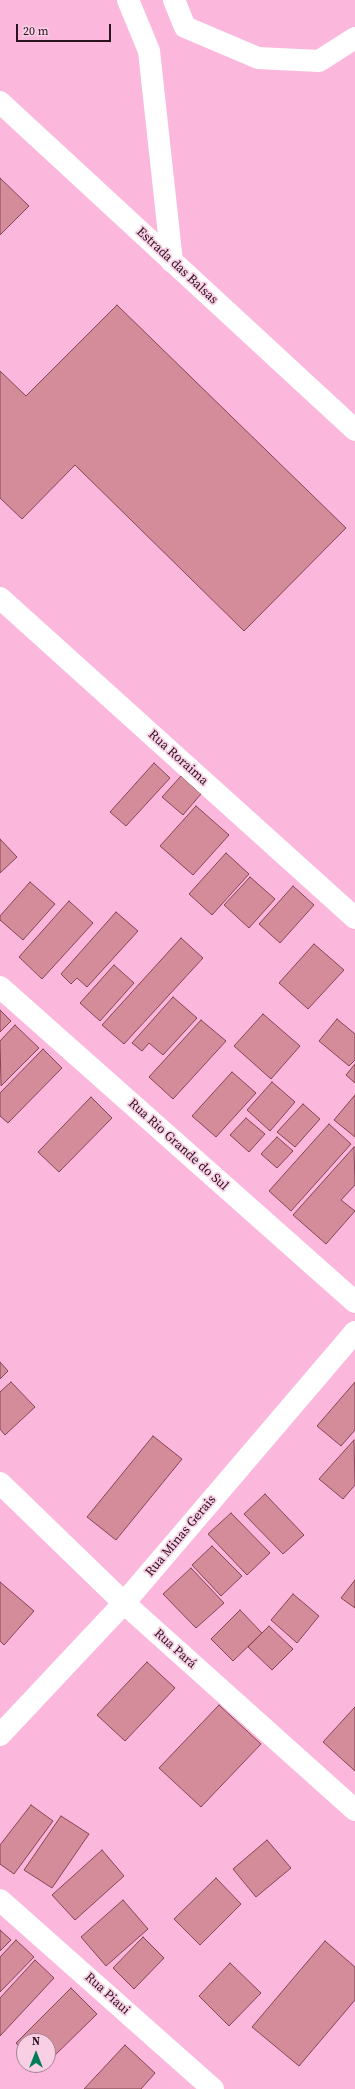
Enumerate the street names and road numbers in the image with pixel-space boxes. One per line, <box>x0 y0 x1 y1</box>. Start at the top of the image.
street label: Estrada das Balsas <box>133 224 221 308</box>
street label: Rua Roraima <box>145 727 211 789</box>
street label: Rua Rio Grande do Sul <box>125 1096 231 1194</box>
street label: Rua Minas Gerais <box>142 1492 220 1580</box>
street label: Rua Pará <box>151 1626 199 1672</box>
street label: Rua Piaui <box>81 1970 133 2018</box>

